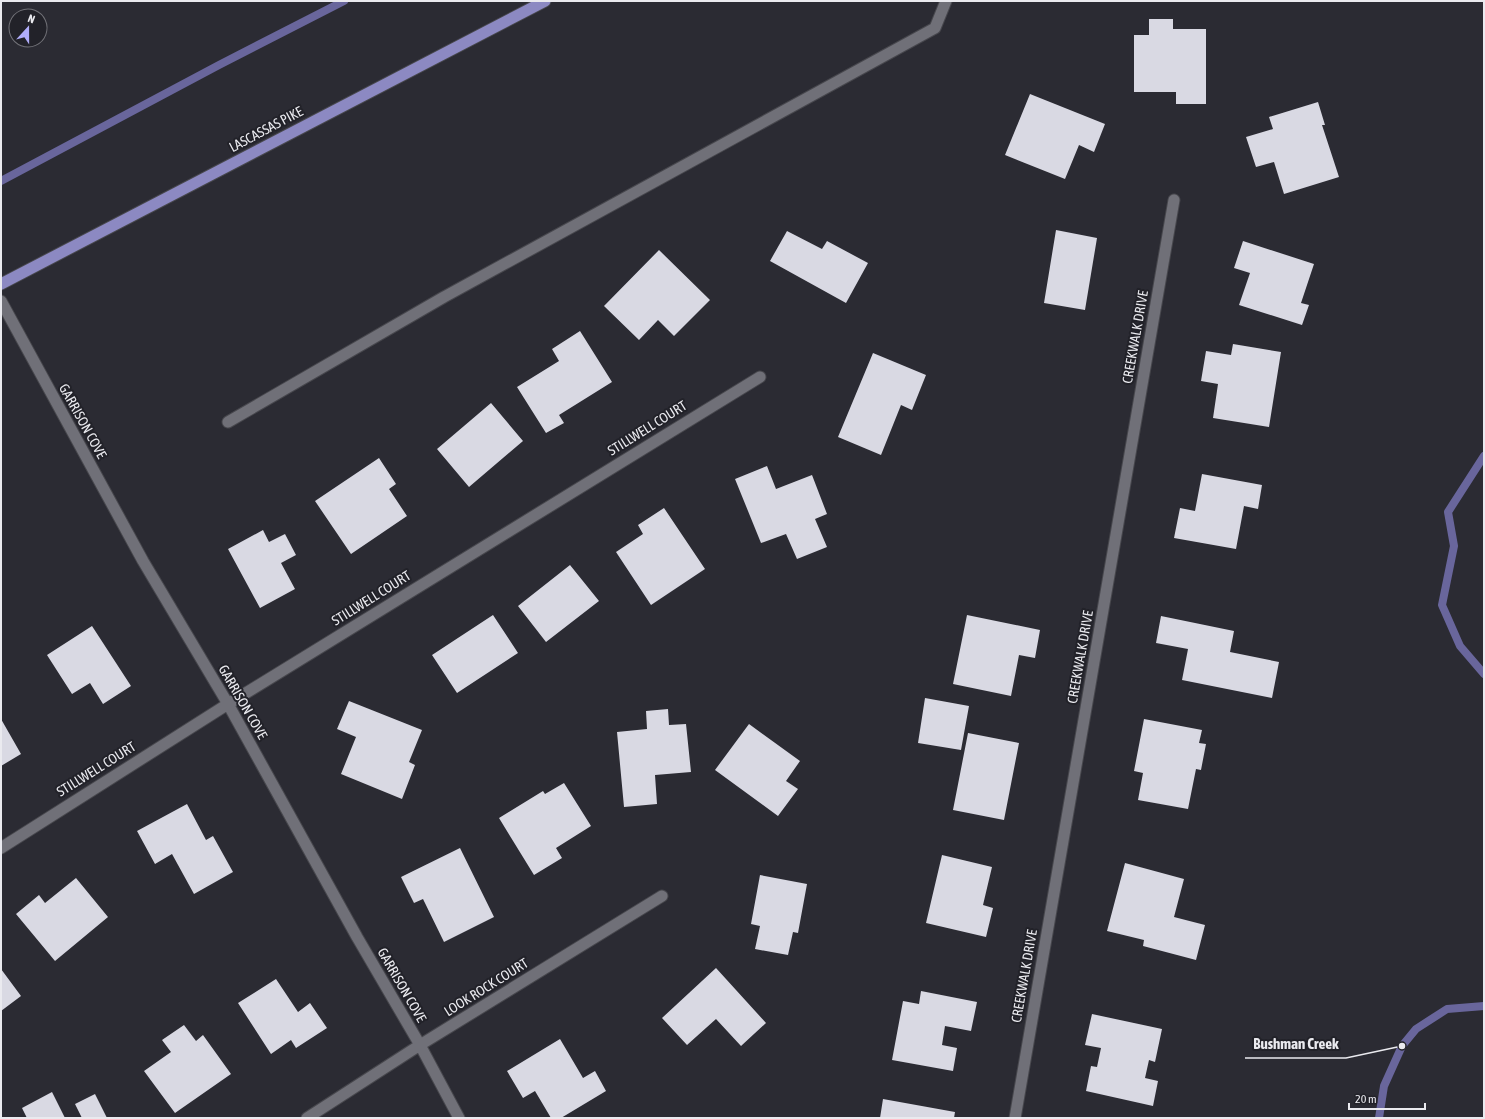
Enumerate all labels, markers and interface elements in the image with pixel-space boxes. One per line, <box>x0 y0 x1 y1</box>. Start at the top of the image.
north arrow <box>8 8 48 48</box>
text: N <box>26 12 37 25</box>
street label: LASCASSAS PIKE <box>226 103 306 155</box>
street label: CREEKWALK DRIVE <box>1119 289 1151 385</box>
street label: GARRISON COVE <box>56 381 110 461</box>
street label: STILLWELL COURT <box>605 397 689 459</box>
street label: STILLWELL COURT <box>329 567 413 629</box>
street label: CREEKWALK DRIVE <box>1064 609 1096 705</box>
street label: GARRISON COVE <box>215 662 271 742</box>
street label: STILLWELL COURT <box>54 738 138 800</box>
street label: CREEKWALK DRIVE <box>1008 928 1040 1024</box>
street label: GARRISON COVE <box>374 945 430 1025</box>
street label: LOOK ROCK COURT <box>441 955 531 1019</box>
callout: Bushman Creek <box>1245 1031 1346 1058</box>
text: Bushman Creek <box>1253 1035 1339 1052</box>
scale bar <box>1349 1085 1425 1111</box>
text: 20 m <box>1355 1092 1377 1106</box>

